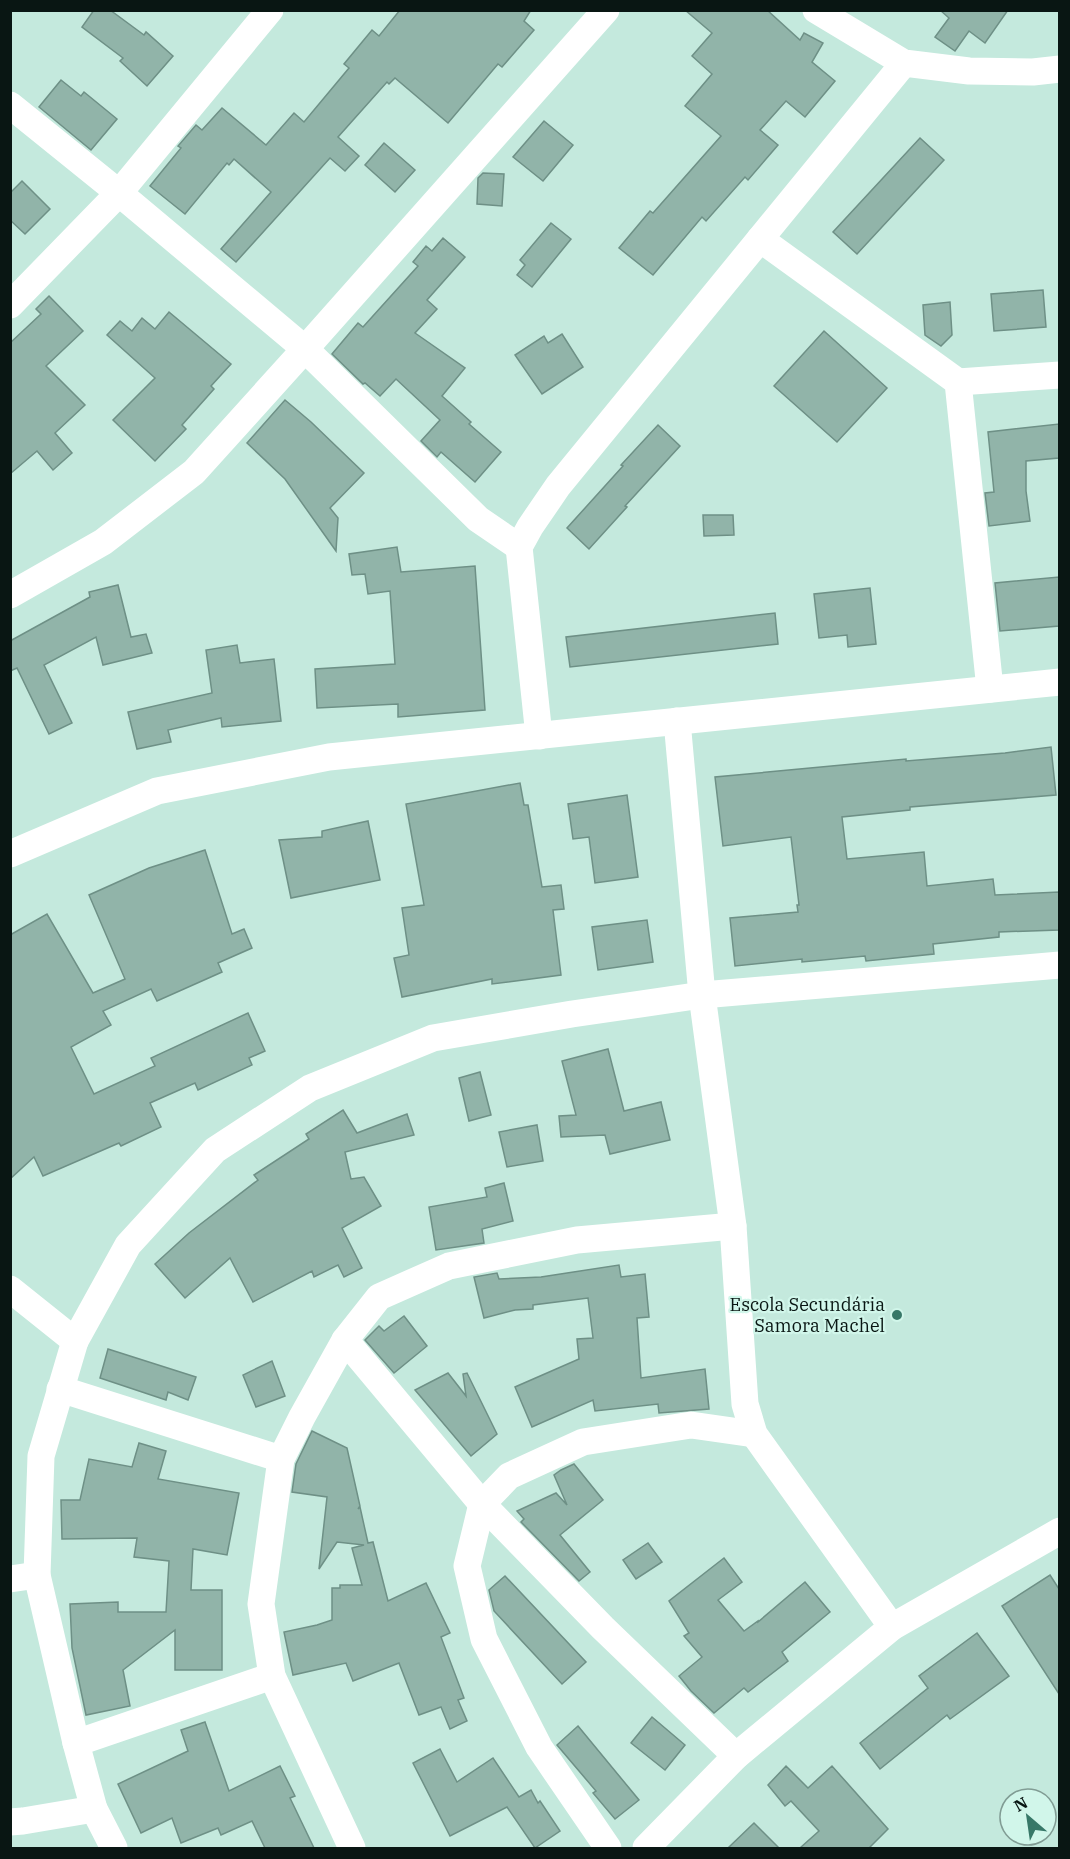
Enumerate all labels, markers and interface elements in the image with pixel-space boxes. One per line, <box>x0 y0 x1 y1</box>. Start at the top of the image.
place label: Escola Secundária Samora Machel <box>730 1293 885 1337</box>
marker: Escola Secundária Samora Machel <box>890 1308 904 1322</box>
north arrow <box>998 1787 1058 1847</box>
text: N <box>1010 1792 1031 1816</box>

